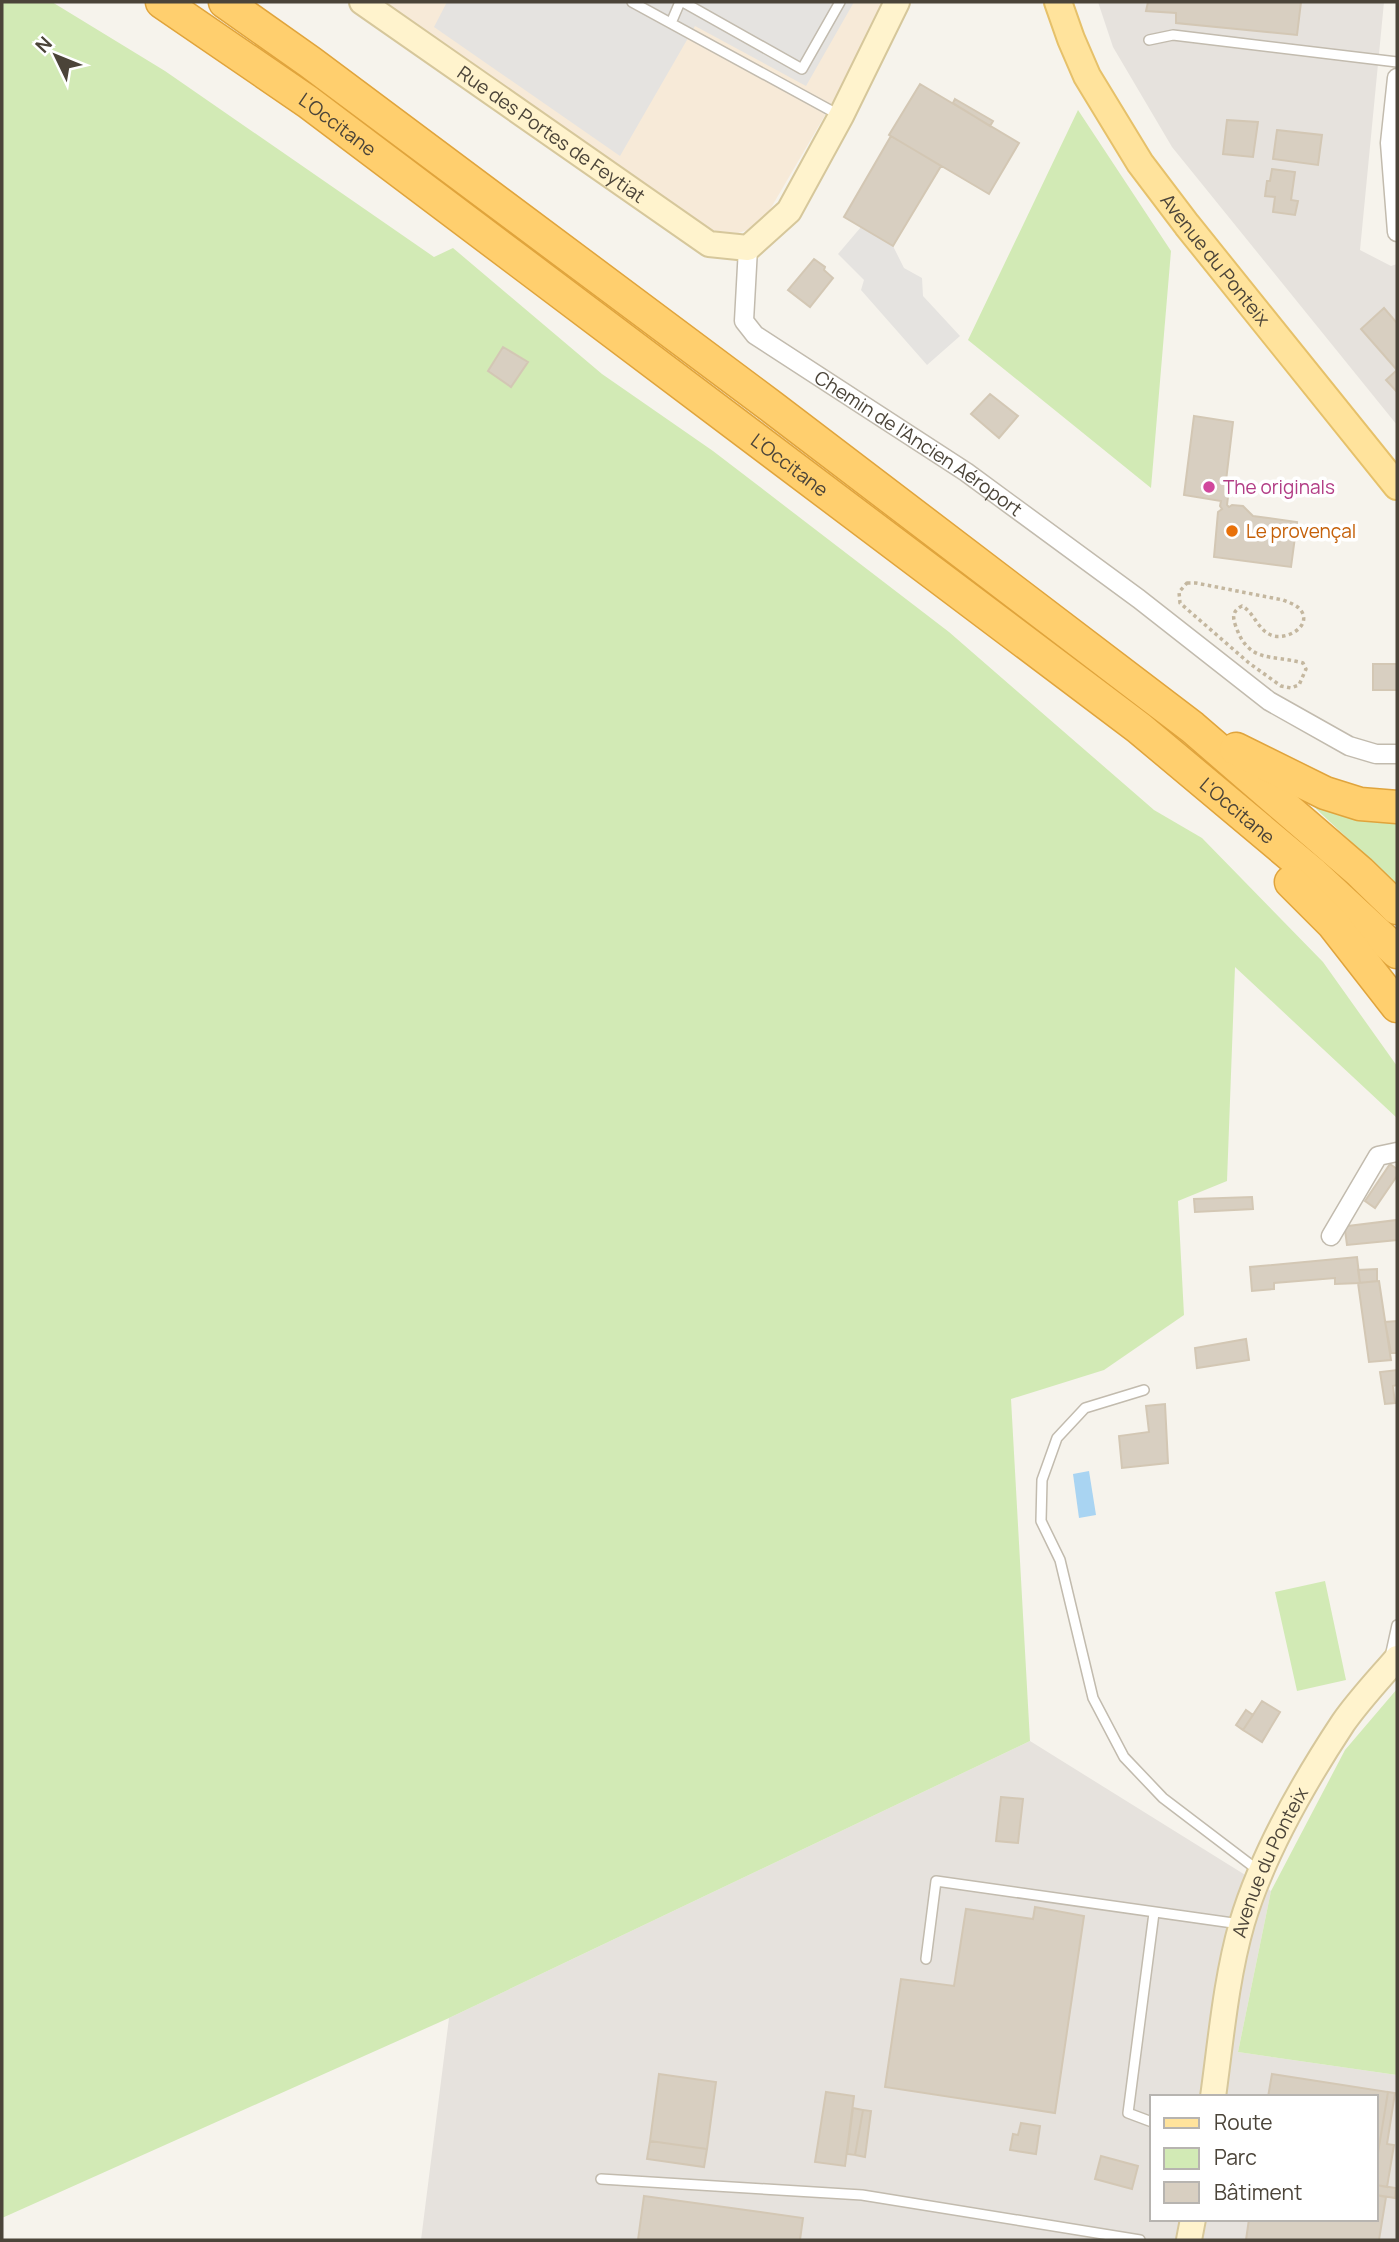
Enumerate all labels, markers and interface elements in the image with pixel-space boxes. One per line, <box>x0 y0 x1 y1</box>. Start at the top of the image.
north arrow <box>21 21 91 91</box>
text: N <box>29 31 58 58</box>
street label: Rue des Portes de Feytiat <box>452 60 651 209</box>
street label: L'Occitane <box>294 87 382 162</box>
street label: Avenue du Ponteix <box>1155 188 1276 331</box>
street label: Chemin de l'Ancien Aéroport <box>810 364 1028 522</box>
street label: L'Occitane <box>746 427 834 503</box>
place label: The originals <box>1223 474 1335 500</box>
marker: The originals <box>1201 479 1217 495</box>
place label: Le provençal <box>1246 518 1356 544</box>
marker: Le provençal <box>1224 523 1240 539</box>
street label: L'Occitane <box>1194 772 1281 850</box>
street label: Avenue du Ponteix <box>1226 1782 1314 1940</box>
legend <box>1150 2095 1378 2221</box>
text: Route <box>1214 2108 1272 2136</box>
text: Parc <box>1214 2143 1257 2171</box>
text: Bâtiment <box>1214 2178 1302 2206</box>

